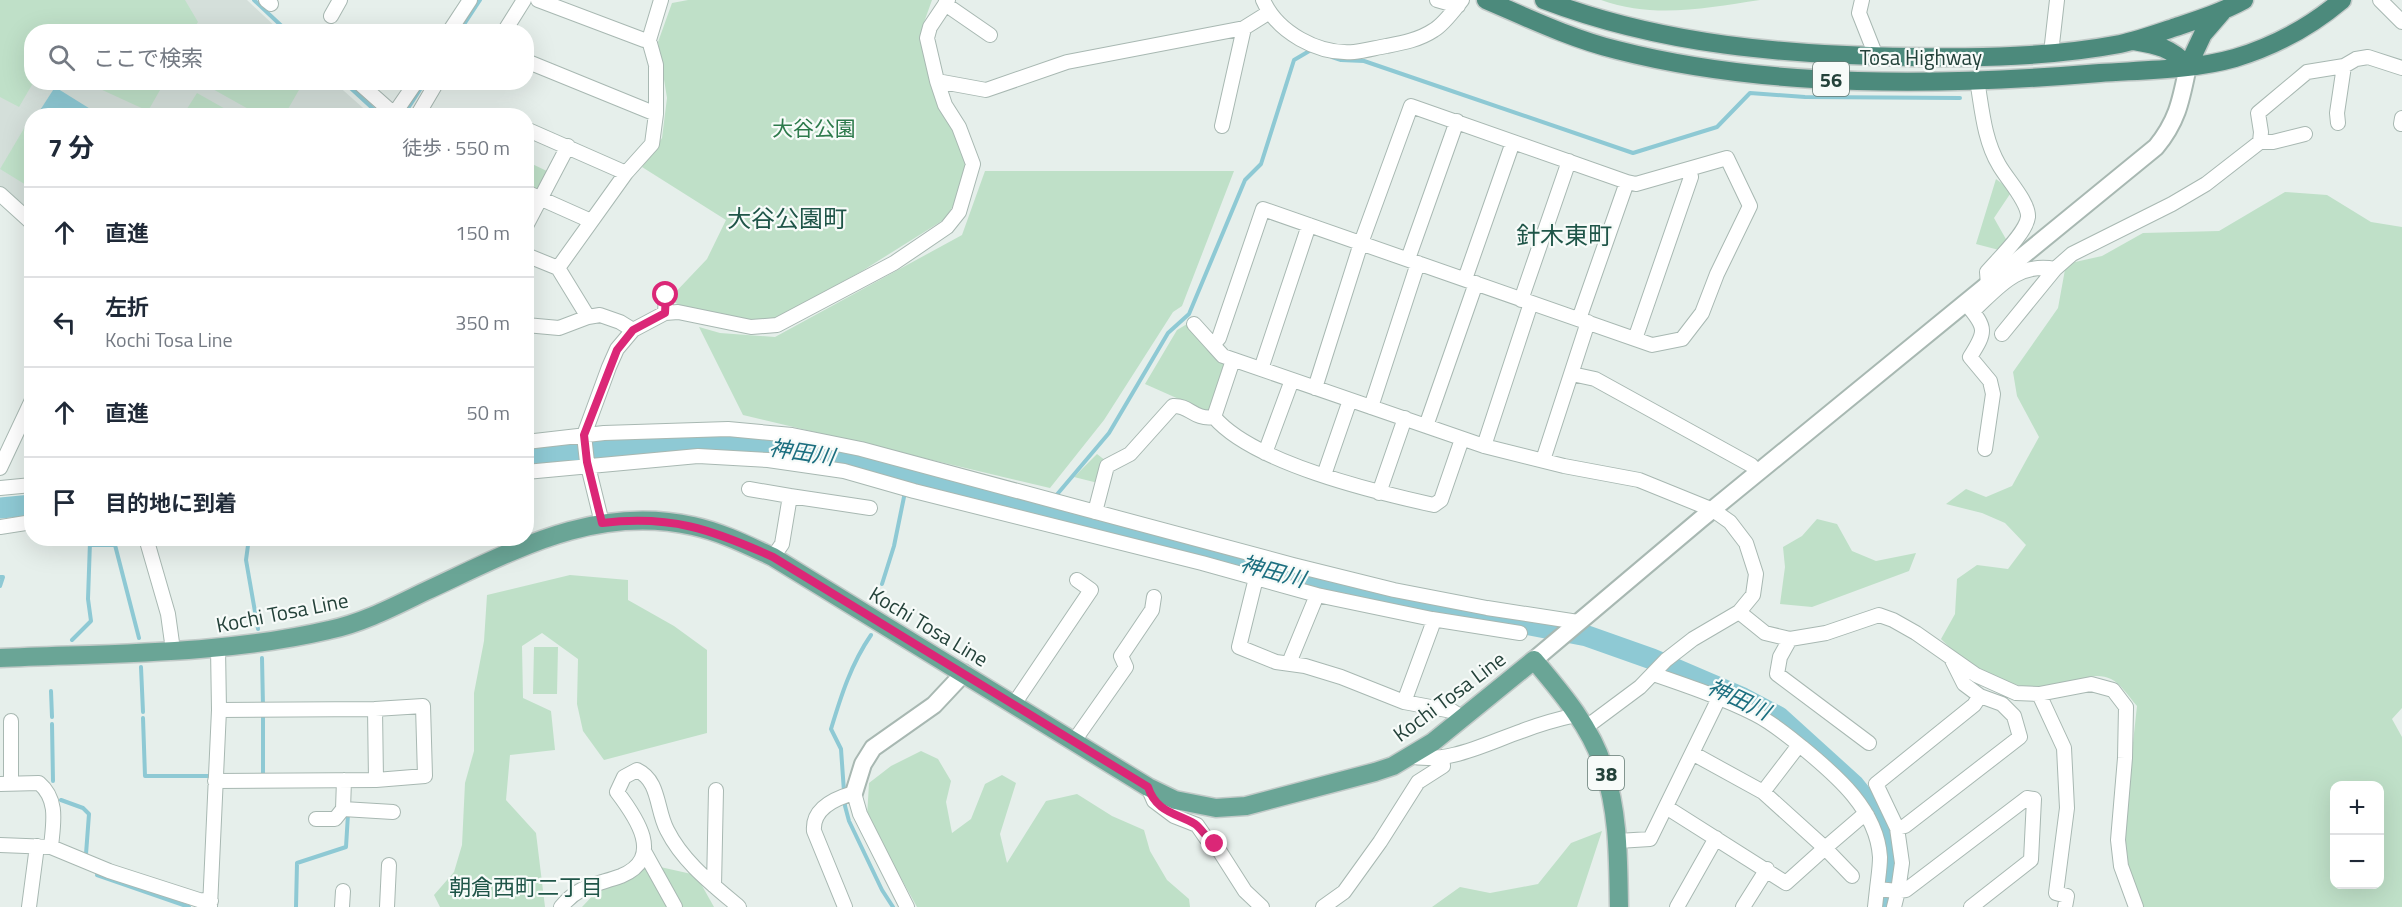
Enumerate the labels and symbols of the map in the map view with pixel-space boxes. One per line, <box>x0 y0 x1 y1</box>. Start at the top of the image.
street label: Tosa Highway <box>1860 41 1982 73</box>
road number: 56 <box>1813 62 1849 96</box>
park label: 大谷公園 <box>772 112 856 144</box>
district label: 大谷公園町 <box>727 200 847 236</box>
district label: 針木東町 <box>1516 217 1612 253</box>
route start <box>652 281 678 307</box>
water label: 神田川 <box>767 430 839 474</box>
water label: 神田川 <box>1237 546 1311 596</box>
street label: Kochi Tosa Line <box>863 578 995 674</box>
street label: Kochi Tosa Line <box>213 584 351 640</box>
street label: Kochi Tosa Line <box>1386 643 1512 749</box>
water label: 神田川 <box>1702 670 1778 729</box>
road number: 38 <box>1588 756 1624 790</box>
route end <box>1201 830 1227 856</box>
district label: 朝倉西町二丁目 <box>449 870 603 904</box>

